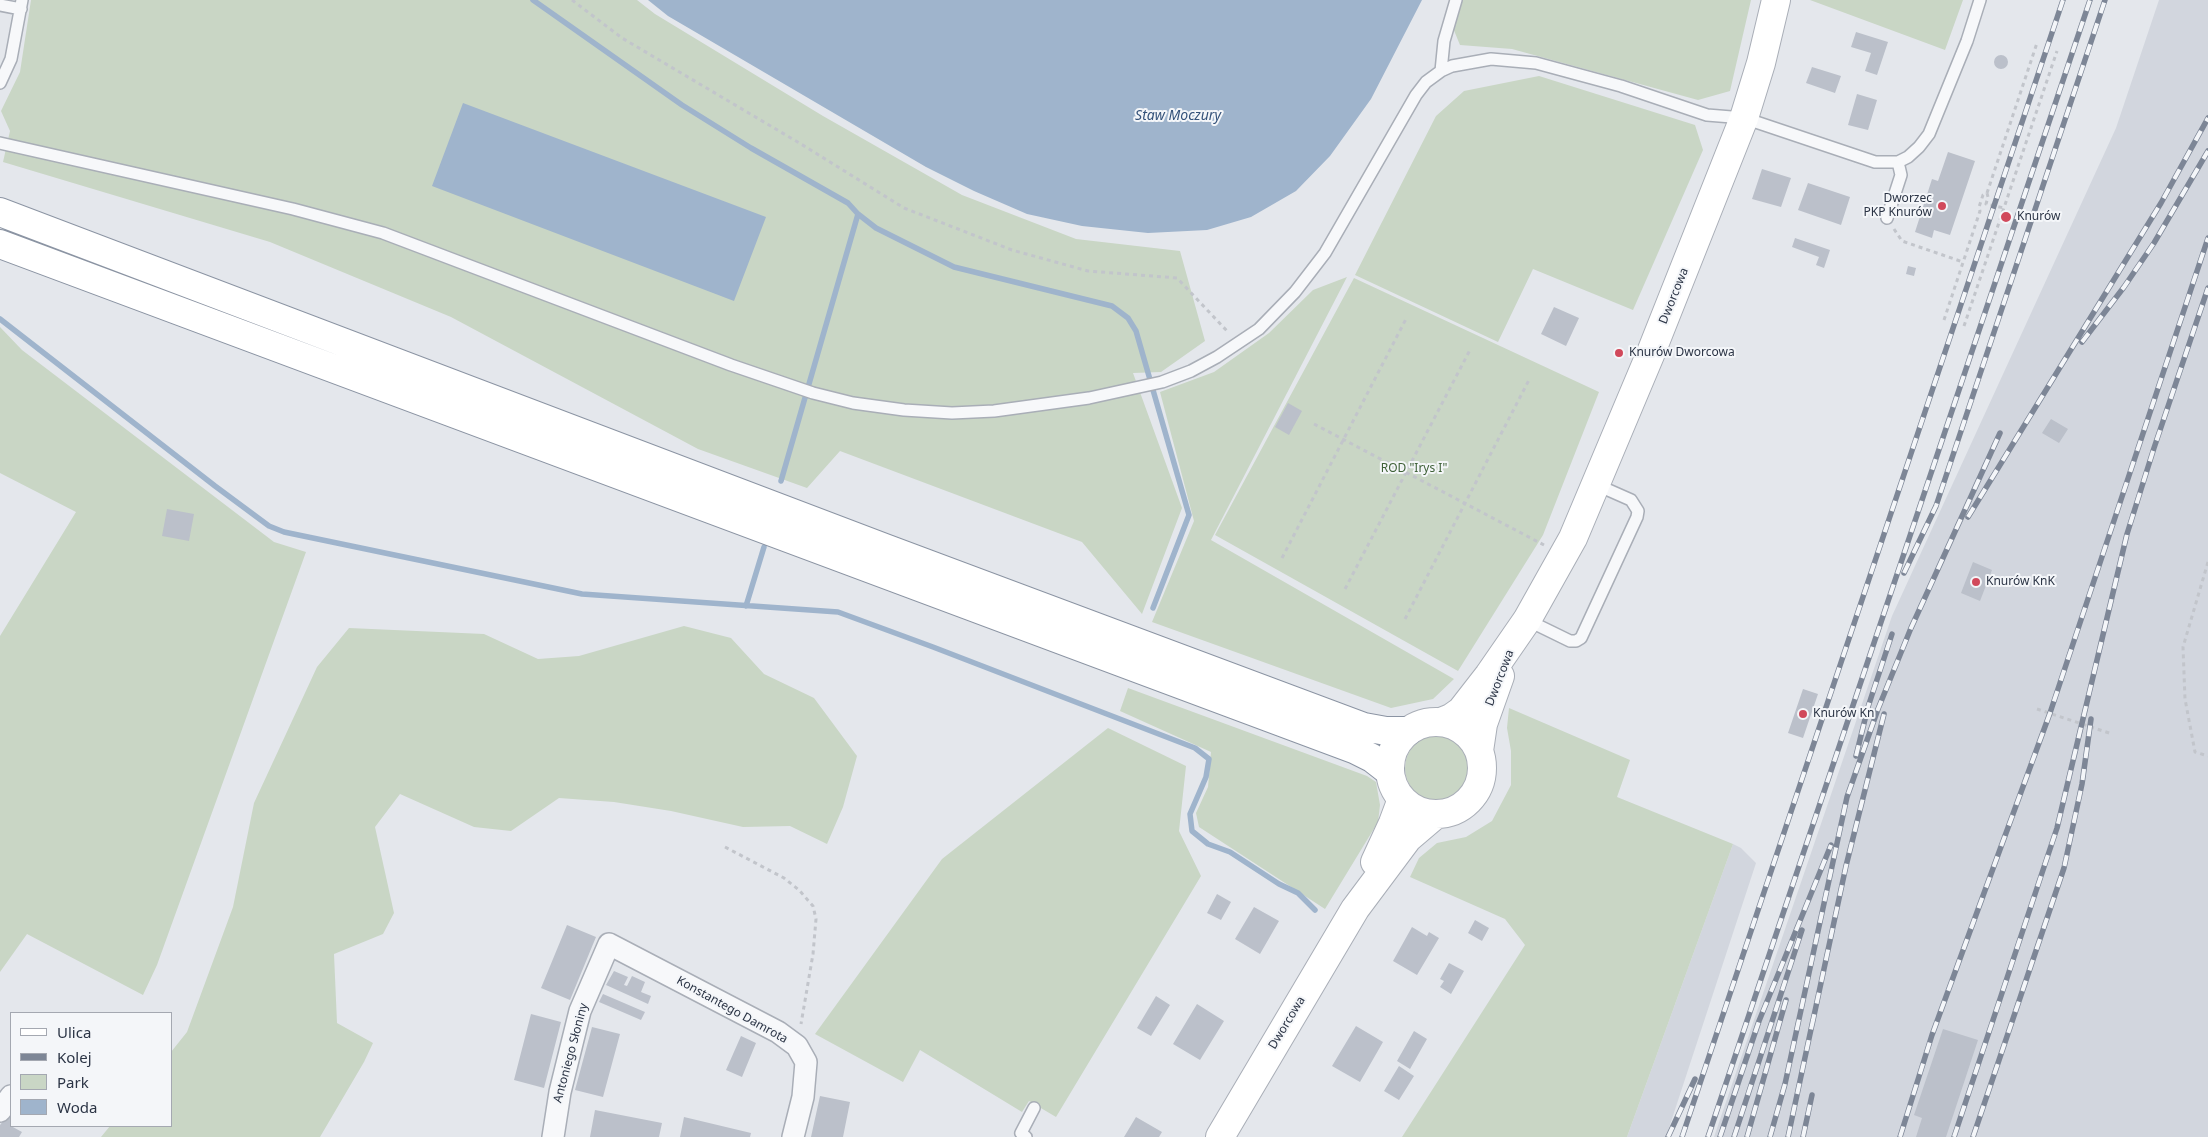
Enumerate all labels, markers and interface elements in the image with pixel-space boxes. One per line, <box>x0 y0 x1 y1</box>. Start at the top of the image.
water label: Staw Moczury <box>1135 108 1221 124</box>
place label: Dworzec PKP Knurów <box>1864 192 1932 220</box>
marker: Dworzec PKP Knurów <box>1936 200 1948 212</box>
marker: Knurów <box>1999 210 2013 224</box>
place label: Knurów <box>2017 210 2060 224</box>
street label: Dworcowa <box>1656 266 1692 326</box>
place label: Knurów Dworcowa <box>1629 346 1735 360</box>
marker: Knurów Dworcowa <box>1613 347 1625 359</box>
park label: ROD "Irys I" <box>1381 462 1447 476</box>
place label: Knurów KnK <box>1986 575 2055 589</box>
marker: Knurów KnK <box>1970 576 1982 588</box>
street label: Dworcowa <box>1483 648 1517 708</box>
place label: Knurów Kn <box>1813 707 1874 721</box>
marker: Knurów Kn <box>1797 708 1809 720</box>
street label: Konstantego Damrota <box>674 973 790 1047</box>
street label: Dworcowa <box>1266 994 1308 1052</box>
street label: Antoniego Słoniny <box>551 1002 591 1104</box>
legend <box>10 1012 172 1127</box>
text: Ulica <box>57 1022 91 1042</box>
text: Kolej <box>57 1047 92 1067</box>
text: Park <box>57 1072 89 1092</box>
text: Woda <box>57 1097 97 1117</box>

